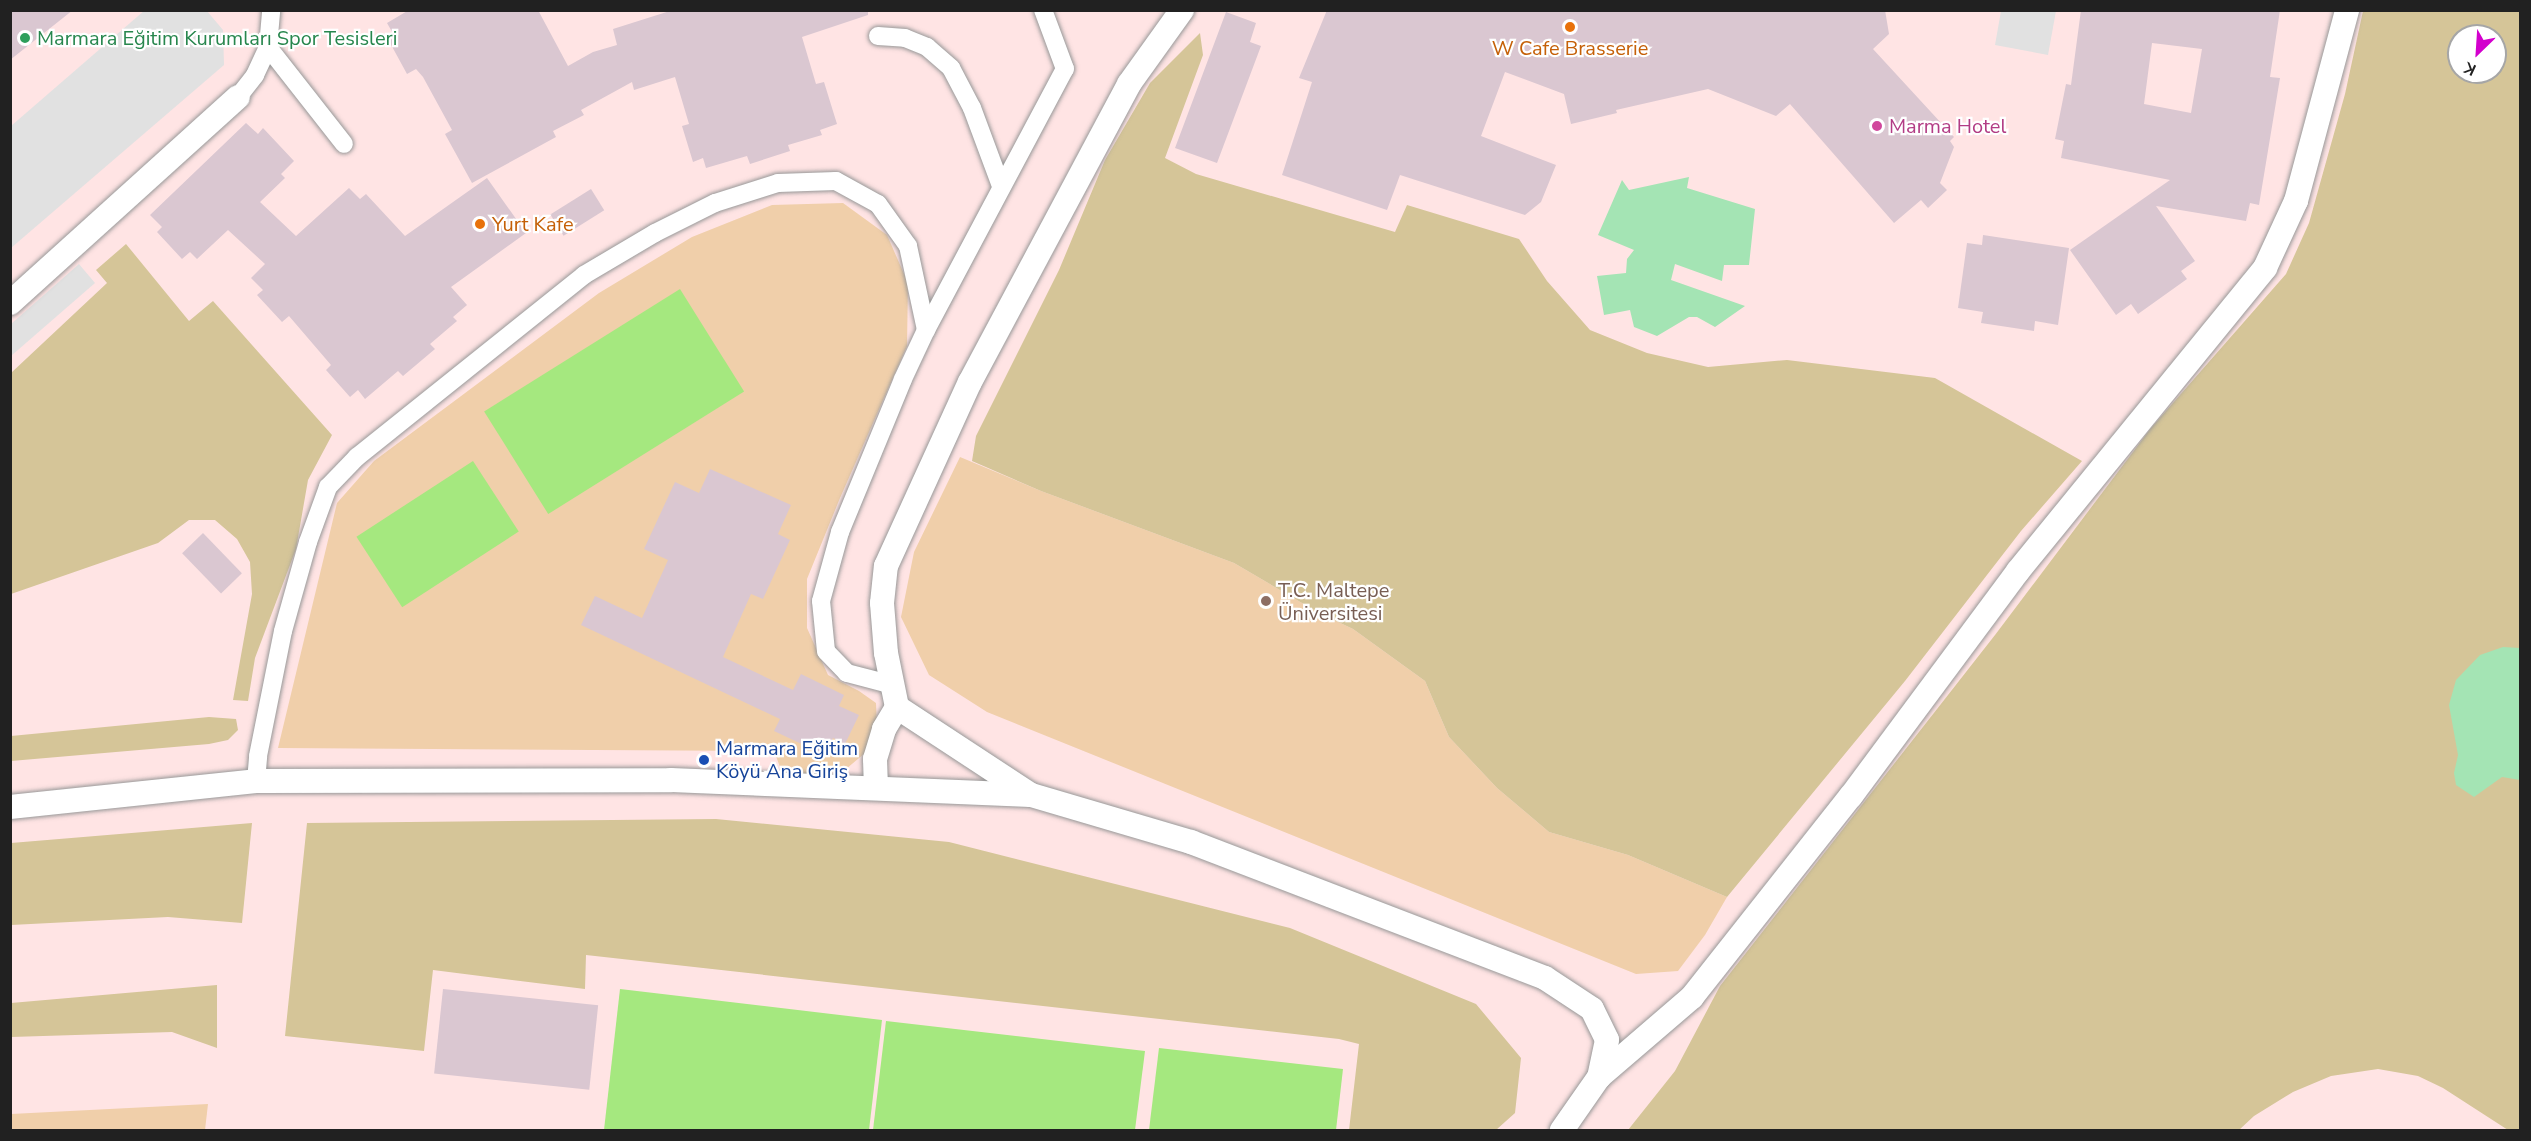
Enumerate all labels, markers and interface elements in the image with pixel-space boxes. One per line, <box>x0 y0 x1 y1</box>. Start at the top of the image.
marker: W Cafe Brasserie <box>1563 20 1577 34</box>
north arrow <box>2447 24 2507 84</box>
place label: Marmara Eğitim Kurumları Spor Tesisleri <box>37 26 397 50</box>
marker: Marmara Eğitim Kurumları Spor Tesisleri <box>18 31 32 45</box>
place label: W Cafe Brasserie <box>1492 36 1648 60</box>
text: K <box>2461 56 2480 81</box>
place label: Marma Hotel <box>1889 114 2006 138</box>
marker: Marma Hotel <box>1870 119 1884 133</box>
place label: Yurt Kafe <box>492 212 574 236</box>
marker: Yurt Kafe <box>473 217 487 231</box>
place label: T.C. Maltepe Üniversitesi <box>1278 578 1389 625</box>
marker: T.C. Maltepe Üniversitesi <box>1259 594 1273 608</box>
place label: Marmara Eğitim Köyü Ana Giriş <box>716 736 858 783</box>
marker: Marmara Eğitim Köyü Ana Giriş <box>697 753 711 767</box>

